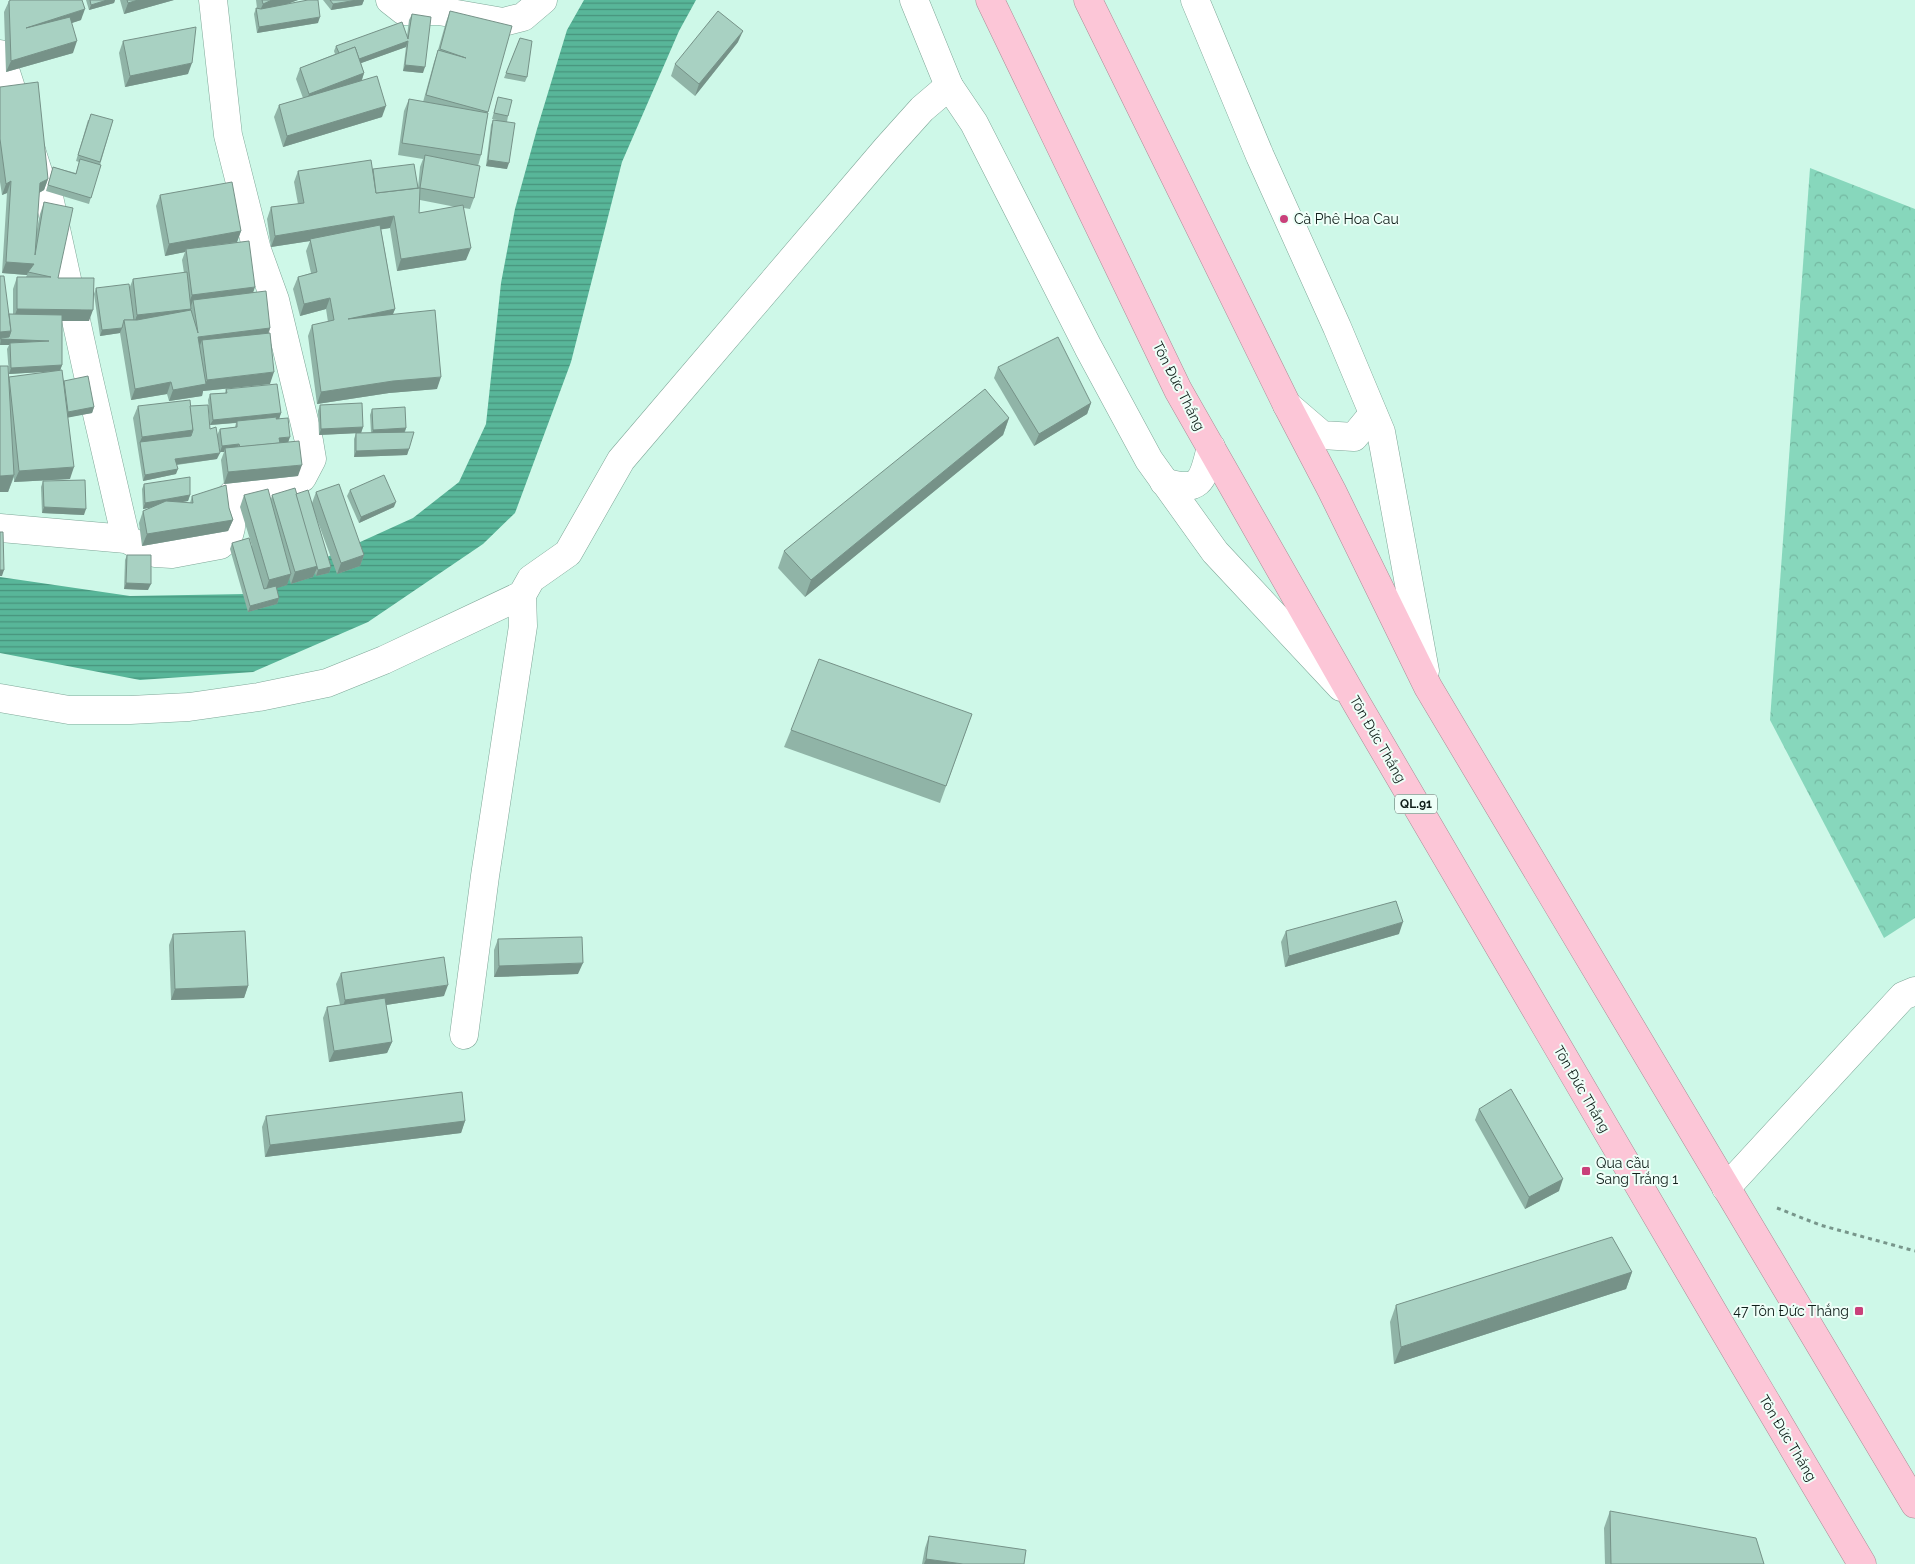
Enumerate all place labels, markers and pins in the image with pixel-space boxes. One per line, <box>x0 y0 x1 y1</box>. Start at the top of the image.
place label: Cà Phê Hoa Cau <box>1294 211 1399 227</box>
marker: Cà Phê Hoa Cau <box>1278 213 1290 225</box>
place label: Qua cầu Sang Trắng 1 <box>1596 1155 1678 1187</box>
marker: Qua cầu Sang Trắng 1 <box>1580 1165 1592 1177</box>
place label: 47 Tôn Đức Thắng <box>1733 1303 1849 1319</box>
marker: 47 Tôn Đức Thắng <box>1853 1305 1865 1317</box>

